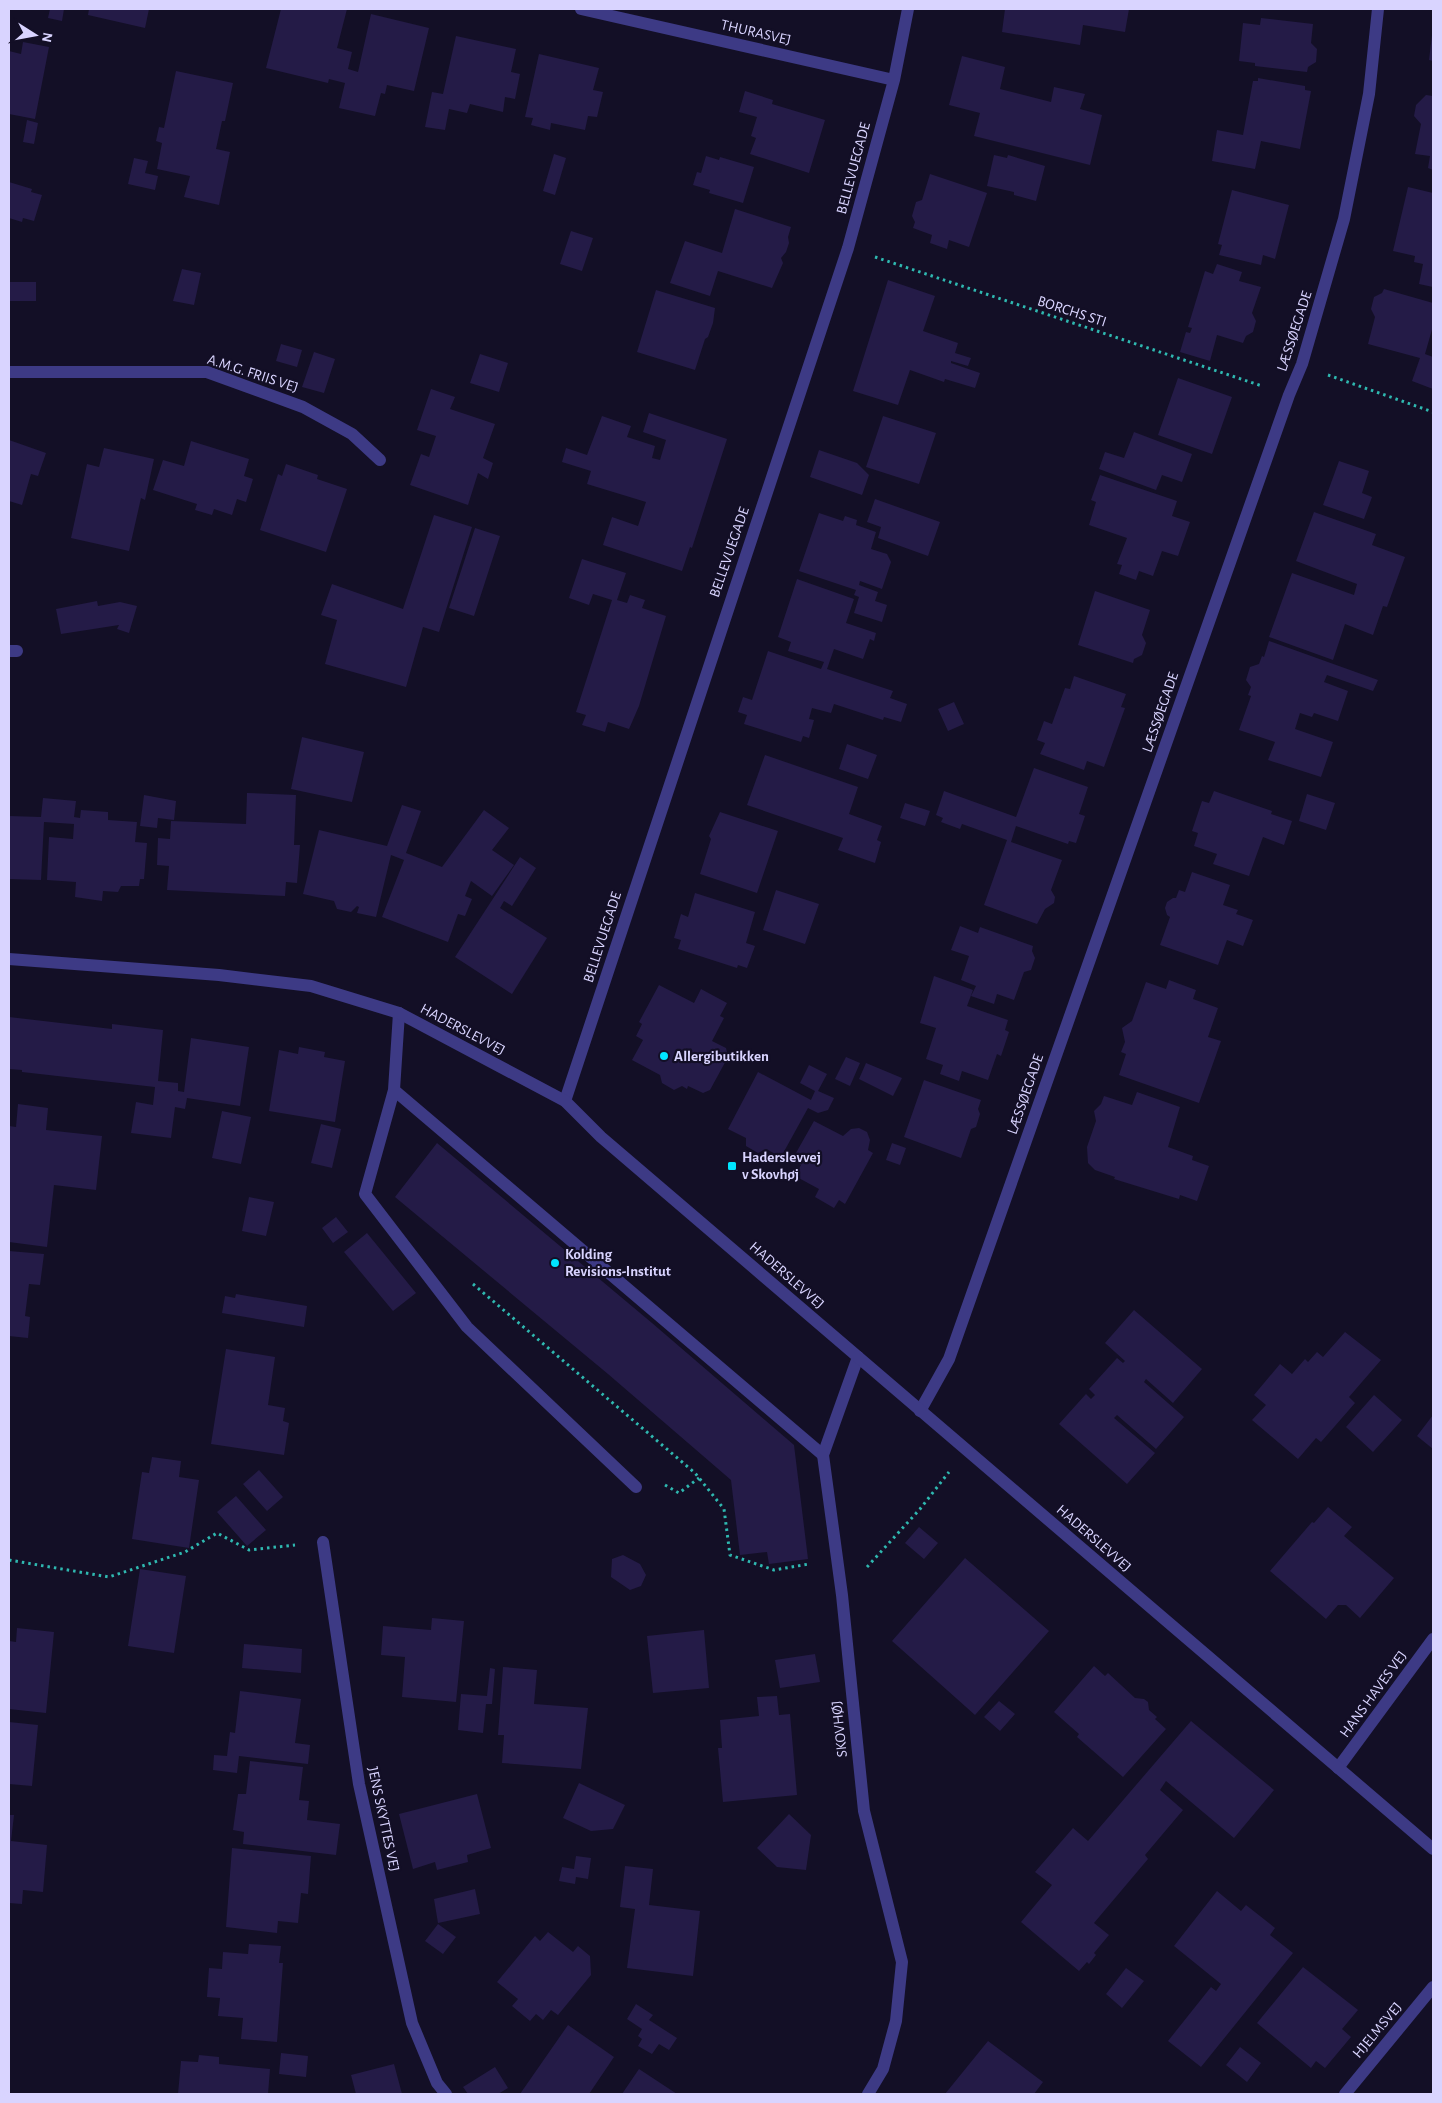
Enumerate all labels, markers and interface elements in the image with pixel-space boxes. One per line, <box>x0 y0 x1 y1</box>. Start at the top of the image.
north arrow <box>10 10 60 60</box>
street label: THURASVEJ <box>719 17 792 48</box>
text: N <box>39 31 55 43</box>
street label: BELLEVUEGADE <box>834 121 873 216</box>
street label: LÆSSØEGADE <box>1274 289 1315 373</box>
street label: BORCHS STI <box>1035 293 1108 330</box>
street label: A.M.G. FRIIS VEJ <box>206 352 300 395</box>
street label: BELLEVUEGADE <box>707 505 752 599</box>
street label: LÆSSØEGADE <box>1140 670 1181 754</box>
street label: BELLEVUEGADE <box>581 890 624 984</box>
street label: HADERSLEVVEJ <box>418 1001 508 1058</box>
place label: Allergibutikken <box>674 1049 769 1064</box>
marker: Allergibutikken <box>658 1050 670 1062</box>
street label: LÆSSØEGADE <box>1005 1052 1046 1136</box>
place label: Haderslevvej v Skovhøj <box>742 1150 821 1182</box>
marker: Haderslevvej v Skovhøj <box>726 1160 738 1172</box>
street label: HADERSLEVVEJ <box>746 1239 827 1312</box>
place label: Kolding Revisions-Institut <box>565 1247 671 1279</box>
marker: Kolding Revisions-Institut <box>549 1257 561 1269</box>
street label: HADERSLEVVEJ <box>1053 1502 1134 1575</box>
street label: HANS HAVES VEJ <box>1337 1648 1410 1740</box>
street label: SKOVHØJ <box>829 1700 850 1758</box>
street label: JENS SKYTTES VEJ <box>365 1765 402 1873</box>
street label: HJELMSVEJ <box>1350 2000 1405 2061</box>

